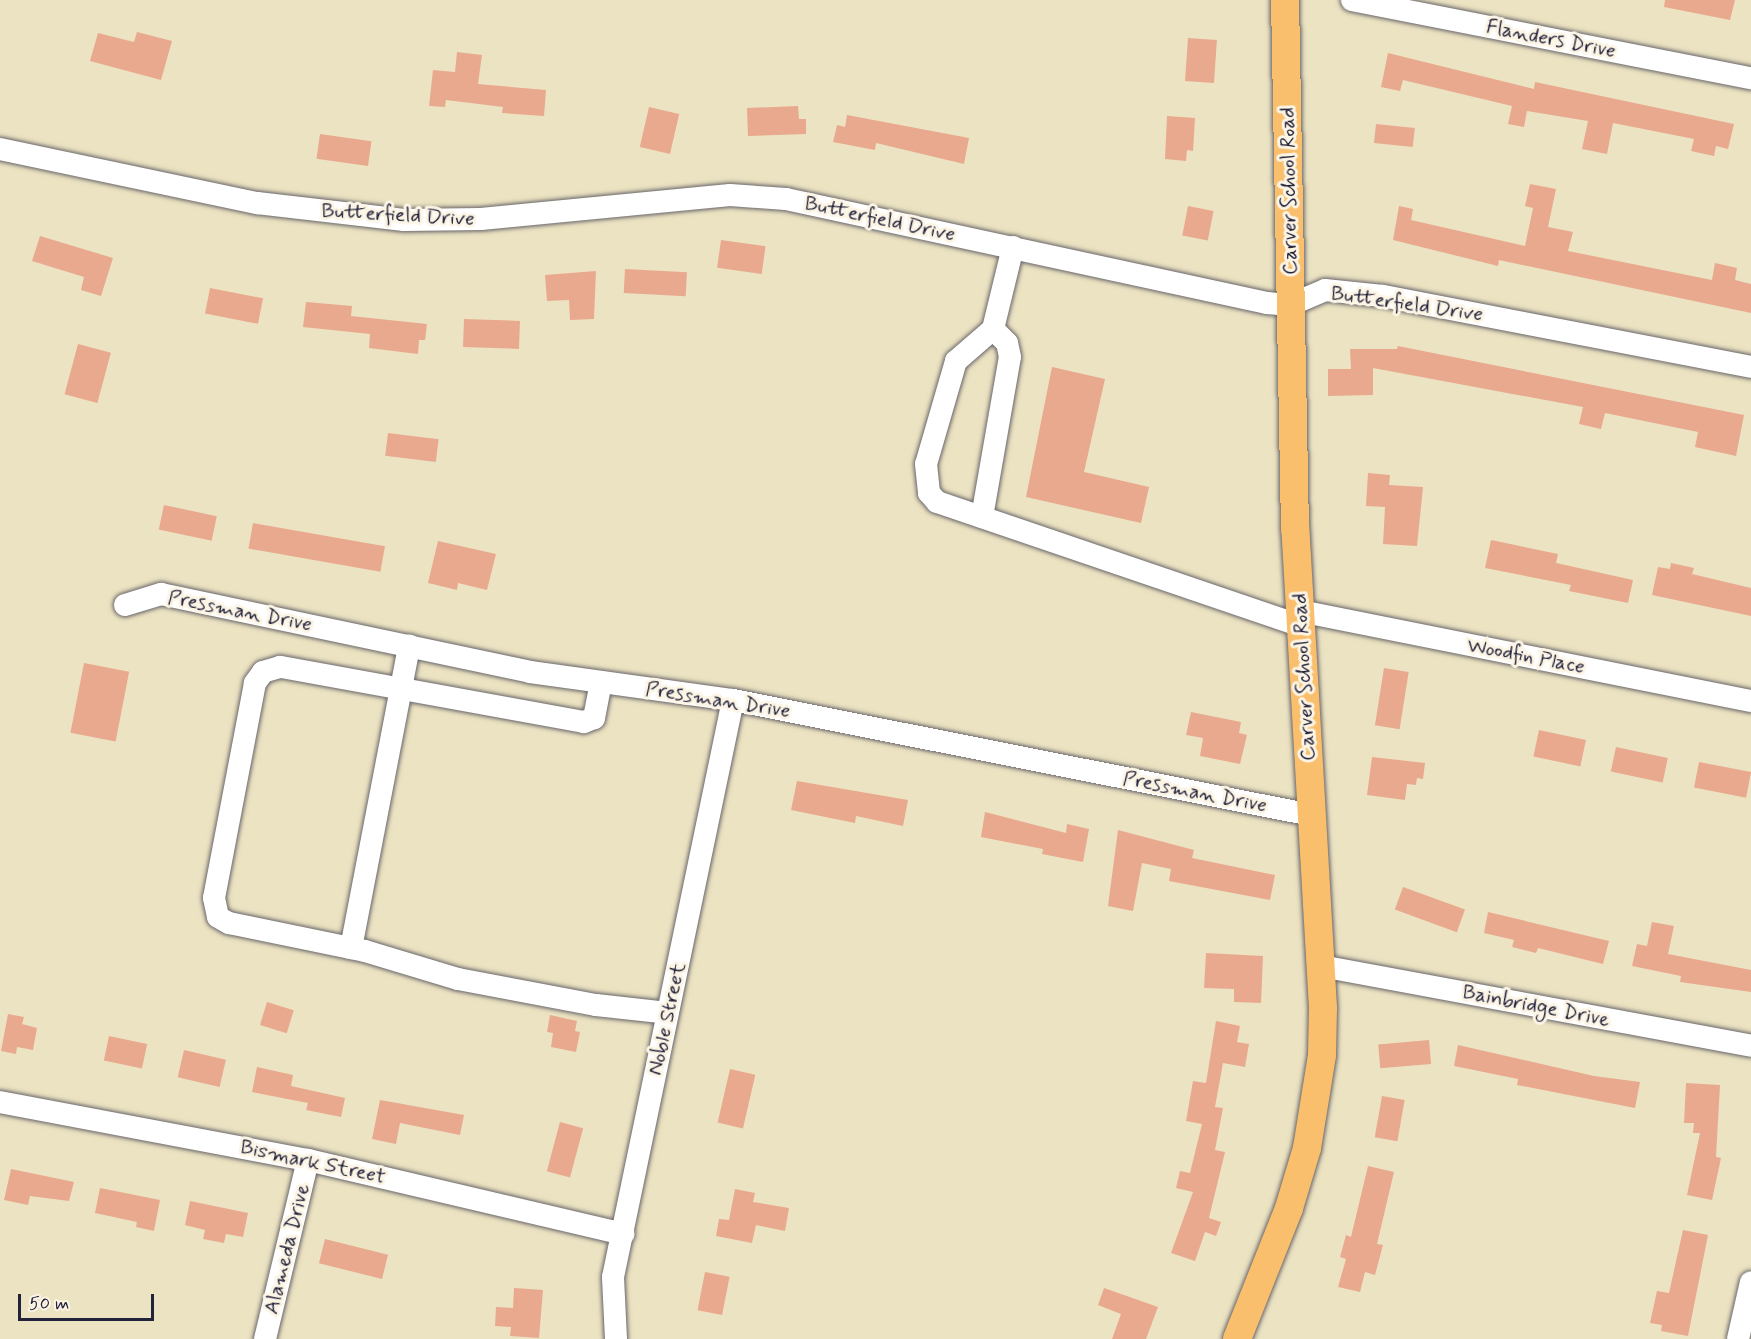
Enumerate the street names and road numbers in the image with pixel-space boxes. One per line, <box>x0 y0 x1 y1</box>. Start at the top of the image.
street label: Flanders Drive <box>1484 14 1618 64</box>
street label: Carver School Road <box>1275 106 1303 276</box>
street label: Butterfield Drive <box>803 191 957 247</box>
street label: Butterfield Drive <box>322 198 474 232</box>
street label: Butterfield Drive <box>1330 281 1484 327</box>
street label: Pressman Drive <box>166 585 314 637</box>
street label: Carver School Road <box>1287 592 1321 762</box>
street label: Woodfin Place <box>1465 632 1587 680</box>
street label: Pressman Drive <box>644 676 792 724</box>
street label: Pressman Drive <box>1121 766 1269 818</box>
street label: Noble Street <box>643 960 691 1078</box>
street label: Bainbridge Drive <box>1461 979 1611 1033</box>
street label: Bismark Street <box>239 1134 387 1190</box>
street label: Alameda Drive <box>259 1182 315 1316</box>

